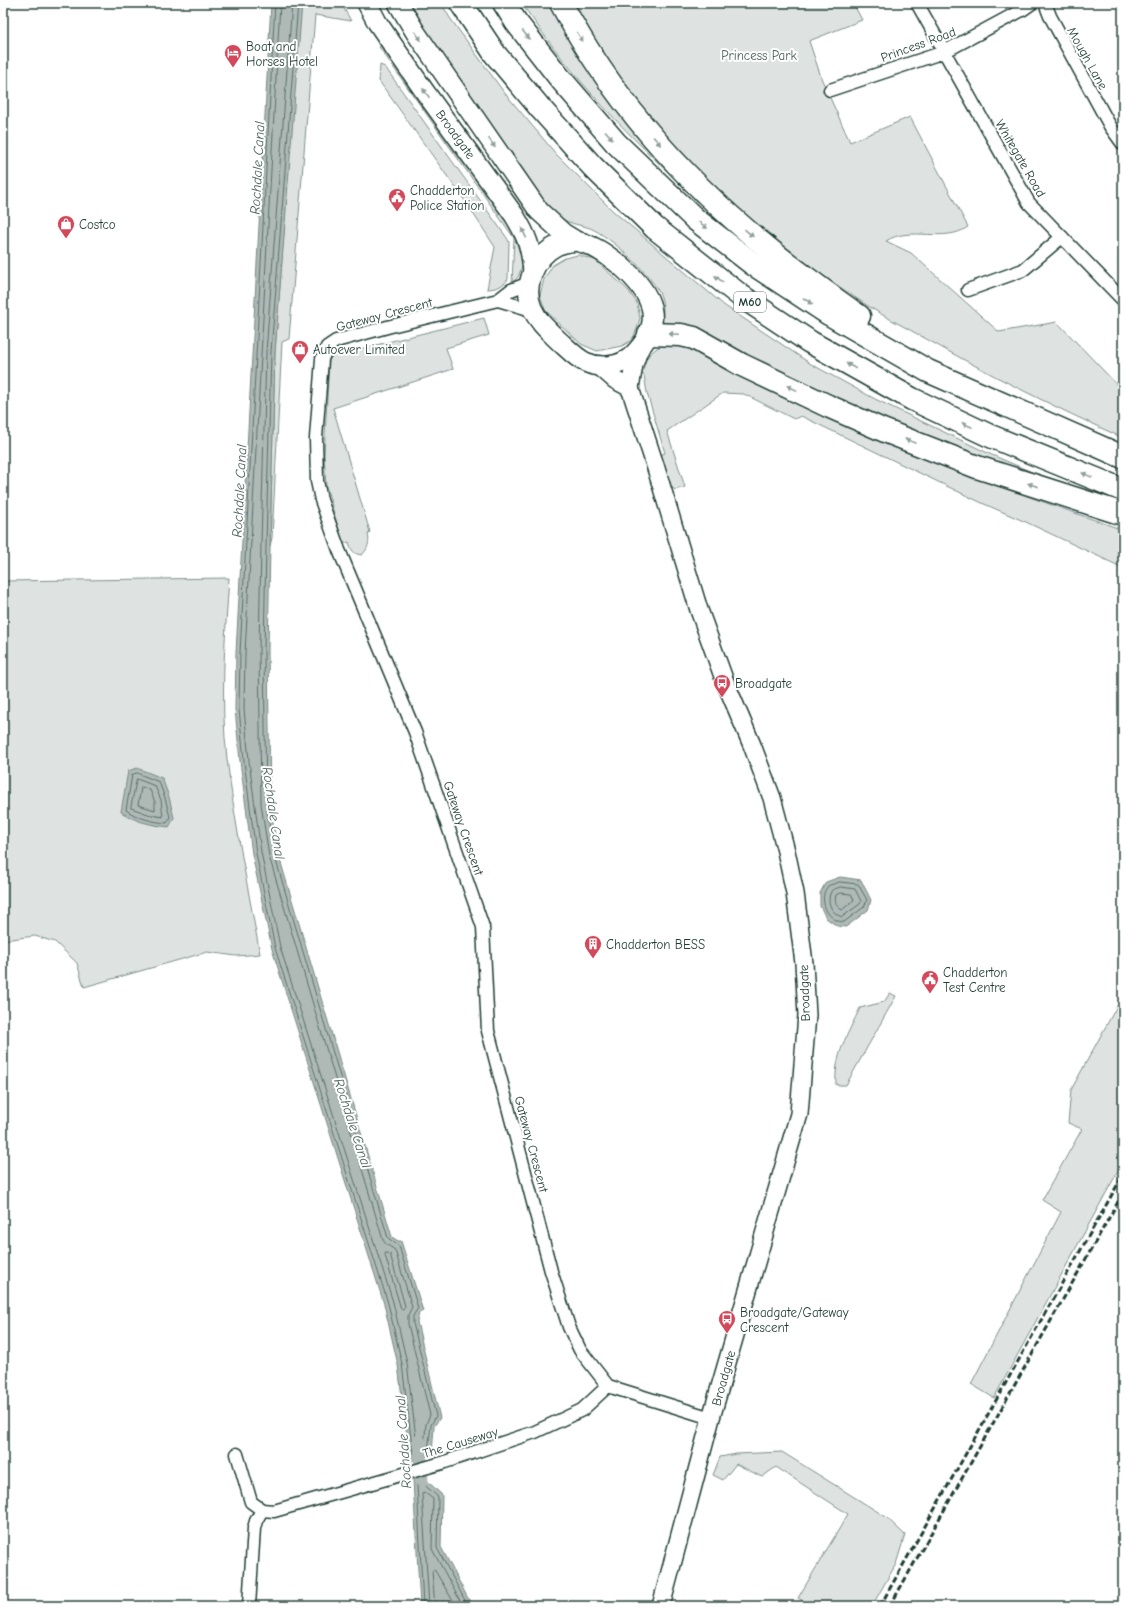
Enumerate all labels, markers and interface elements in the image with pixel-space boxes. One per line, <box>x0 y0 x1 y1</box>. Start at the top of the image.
street label: Princess Road <box>879 24 958 65</box>
street label: Mough Lane <box>1064 24 1111 93</box>
one-way arrow <box>522 29 530 40</box>
one-way arrow <box>415 30 422 42</box>
one-way arrow <box>576 31 583 43</box>
place label: Boat and Horses Hotel <box>246 39 318 69</box>
hotel icon: Boat and Horses Hotel <box>223 43 243 68</box>
park label: Princess Park <box>721 48 797 63</box>
one-way arrow <box>422 87 430 98</box>
street label: Broadgate <box>433 107 479 162</box>
street label: Whitegate Road <box>992 117 1049 200</box>
water label: Rochdale Canal <box>247 120 268 215</box>
one-way arrow <box>605 130 614 140</box>
one-way arrow <box>652 136 661 147</box>
one-way arrow <box>488 138 496 148</box>
place label: Chadderton Police Station <box>410 183 485 213</box>
public building icon: Chadderton Police Station <box>387 187 407 212</box>
shop icon: Costco <box>56 214 76 239</box>
place label: Costco <box>79 217 116 232</box>
one-way arrow <box>697 220 708 229</box>
one-way arrow <box>521 227 527 239</box>
one-way arrow <box>744 228 754 237</box>
one-way arrow <box>714 275 725 283</box>
road number: M60 <box>734 292 766 312</box>
street label: Gateway Crescent <box>334 294 435 335</box>
one-way arrow <box>803 297 814 304</box>
one-way arrow <box>668 331 680 338</box>
shop icon: Autoever Limited <box>290 339 310 364</box>
place label: Autoever Limited <box>313 342 405 357</box>
one-way arrow <box>846 362 857 369</box>
one-way arrow <box>786 385 797 392</box>
one-way arrow <box>961 422 973 428</box>
one-way arrow <box>904 437 916 443</box>
water label: Rochdale Canal <box>229 443 250 538</box>
one-way arrow <box>1080 472 1092 478</box>
one-way arrow <box>1026 482 1038 488</box>
bus stop icon: Broadgate <box>712 673 732 698</box>
place label: Broadgate <box>735 676 792 691</box>
water label: Rochdale Canal <box>259 766 289 861</box>
street label: Gateway Crescent <box>440 779 487 878</box>
building icon: Chadderton BESS <box>583 934 603 959</box>
place label: Chadderton BESS <box>606 937 705 952</box>
street label: Broadgate <box>796 964 813 1022</box>
place label: Chadderton Test Centre <box>943 965 1008 995</box>
public building icon: Chadderton Test Centre <box>920 969 940 994</box>
water label: Rochdale Canal <box>330 1076 375 1171</box>
street label: Gateway Crescent <box>511 1094 552 1195</box>
place label: Broadgate/Gateway Crescent <box>740 1305 849 1335</box>
bus stop icon: Broadgate/Gateway Crescent <box>717 1309 737 1334</box>
street label: Broadgate <box>708 1348 739 1408</box>
water label: Rochdale Canal <box>392 1394 415 1489</box>
street label: The Causeway <box>421 1424 500 1461</box>

